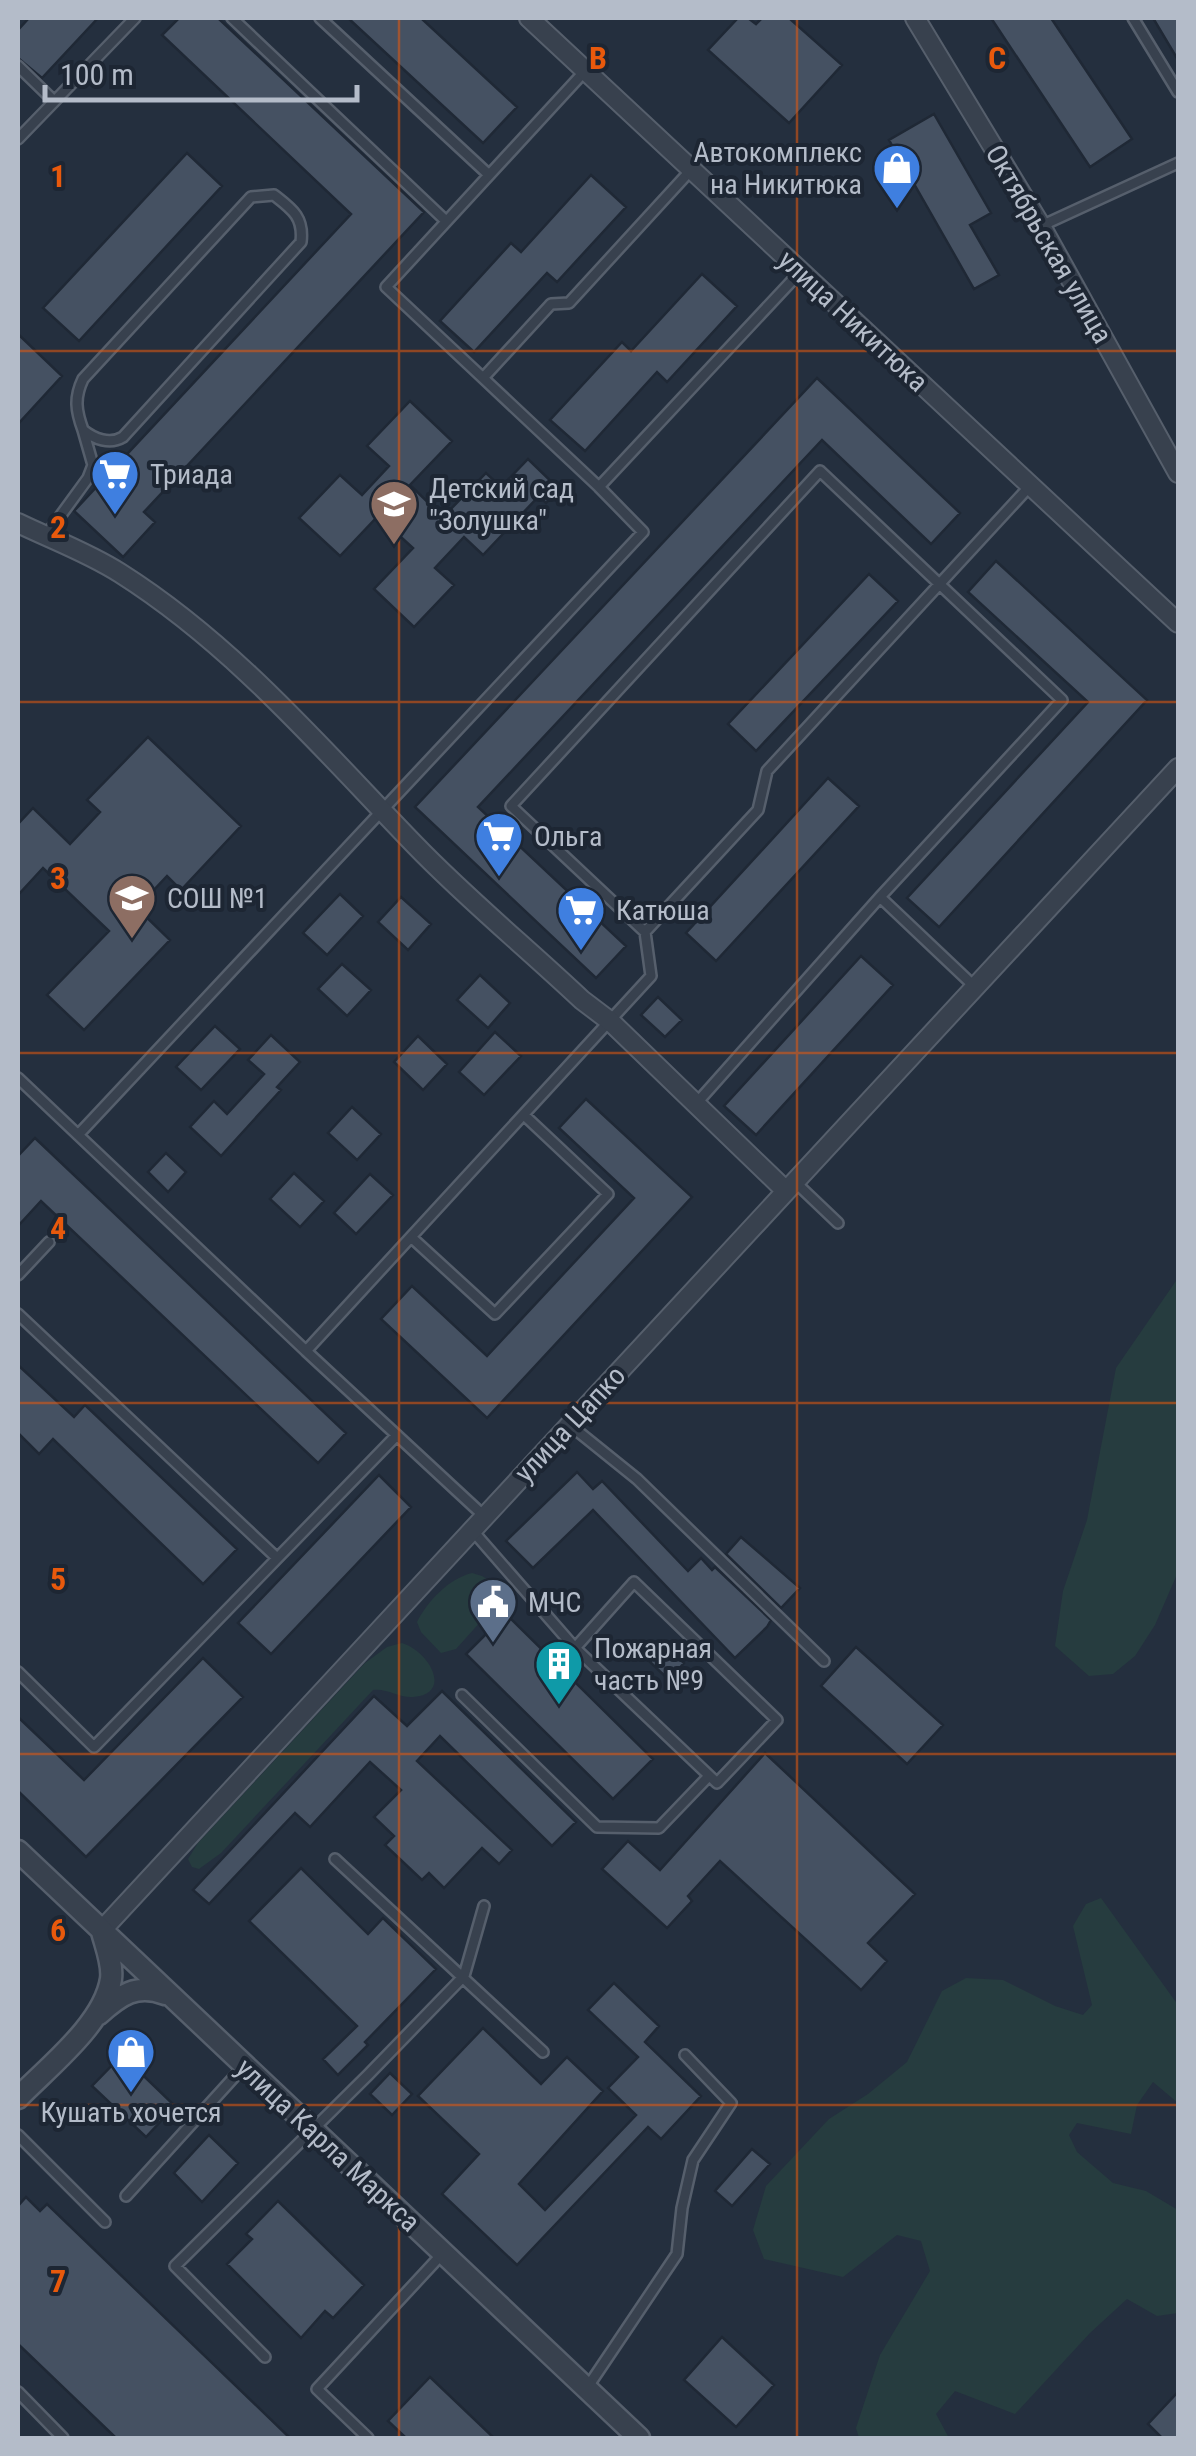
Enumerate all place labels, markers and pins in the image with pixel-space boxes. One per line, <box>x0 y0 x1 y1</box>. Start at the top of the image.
place label: Автокомплекс на Никитюка <box>693 136 862 201</box>
shop icon: Автокомплекс на Никитюка <box>871 142 923 210</box>
supermarket icon: Триада <box>89 448 141 516</box>
place label: Триада <box>150 458 233 491</box>
place label: Детский сад "Золушка" <box>429 472 574 537</box>
school or university icon: Детский сад "Золушка" <box>368 478 420 546</box>
supermarket icon: Ольга <box>473 810 525 878</box>
place label: Ольга <box>534 820 602 853</box>
school or university icon: СОШ №1 <box>106 872 158 940</box>
place label: СОШ №1 <box>167 882 268 915</box>
supermarket icon: Катюша <box>555 884 607 952</box>
place label: Катюша <box>616 894 710 927</box>
public building icon: МЧС <box>467 1576 519 1644</box>
place label: МЧС <box>528 1586 581 1619</box>
place label: Пожарная часть №9 <box>594 1632 712 1697</box>
building icon: Пожарная часть №9 <box>533 1638 585 1706</box>
shop icon: Кушать хочется <box>105 2026 157 2094</box>
place label: Кушать хочется <box>40 2096 222 2129</box>

